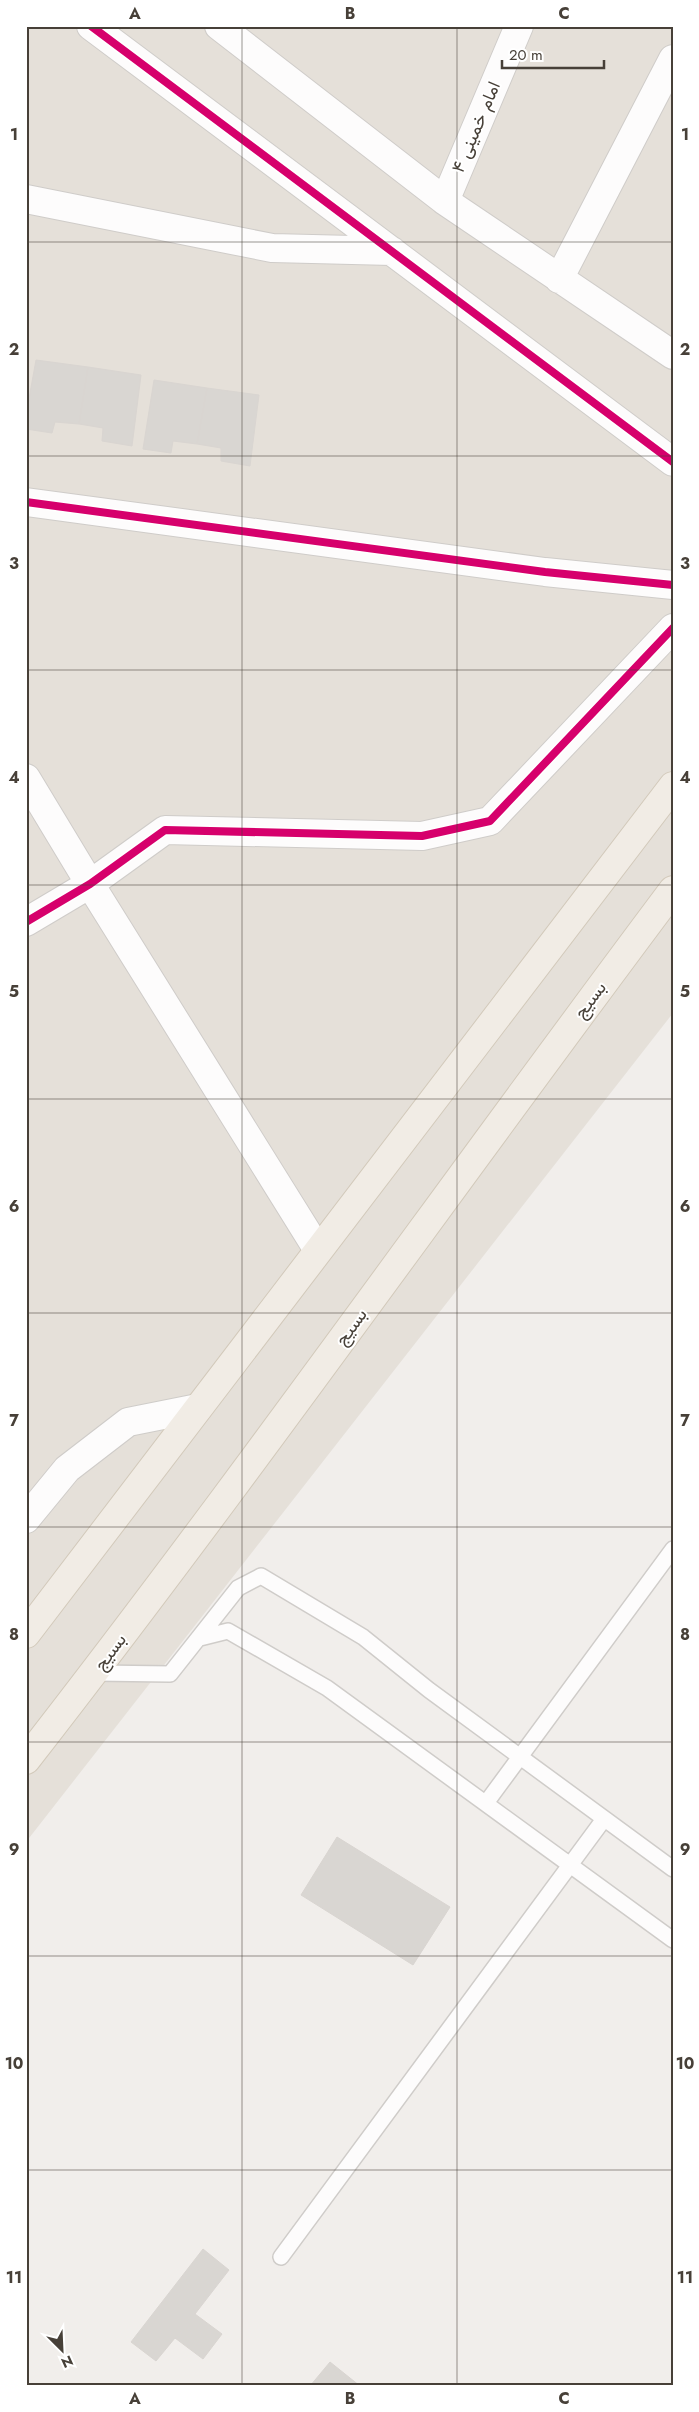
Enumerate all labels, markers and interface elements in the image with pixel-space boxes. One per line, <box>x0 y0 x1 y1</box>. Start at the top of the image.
text: A <box>128 2 141 25</box>
text: B <box>345 2 355 25</box>
text: C <box>558 2 570 25</box>
scale bar <box>502 38 604 70</box>
text: 20 m <box>509 44 543 66</box>
street label: امام خمینی ۴ <box>445 77 507 177</box>
text: 1 <box>10 123 18 146</box>
text: 1 <box>681 123 689 146</box>
text: 2 <box>9 338 19 361</box>
text: 2 <box>680 338 690 361</box>
text: 3 <box>9 552 19 575</box>
text: 3 <box>680 552 690 575</box>
text: 4 <box>8 766 20 789</box>
text: 4 <box>679 766 691 789</box>
street label: بسیج <box>567 976 613 1024</box>
text: 5 <box>9 980 19 1003</box>
text: 5 <box>680 980 690 1003</box>
text: 6 <box>9 1195 19 1218</box>
text: 6 <box>680 1195 690 1218</box>
street label: بسیج <box>329 1303 373 1351</box>
text: 7 <box>9 1409 19 1432</box>
text: 7 <box>680 1409 690 1432</box>
text: 8 <box>9 1623 19 1646</box>
text: 8 <box>680 1623 690 1646</box>
street label: بسیج <box>87 1628 133 1676</box>
text: 9 <box>9 1838 19 1861</box>
text: 9 <box>680 1838 690 1861</box>
text: 10 <box>5 2052 23 2075</box>
text: 10 <box>676 2052 694 2075</box>
text: 11 <box>6 2266 22 2289</box>
text: 11 <box>677 2266 693 2289</box>
north arrow <box>38 2324 88 2374</box>
text: N <box>58 2350 76 2373</box>
text: A <box>128 2387 141 2410</box>
text: B <box>345 2387 355 2410</box>
text: C <box>558 2387 570 2410</box>

